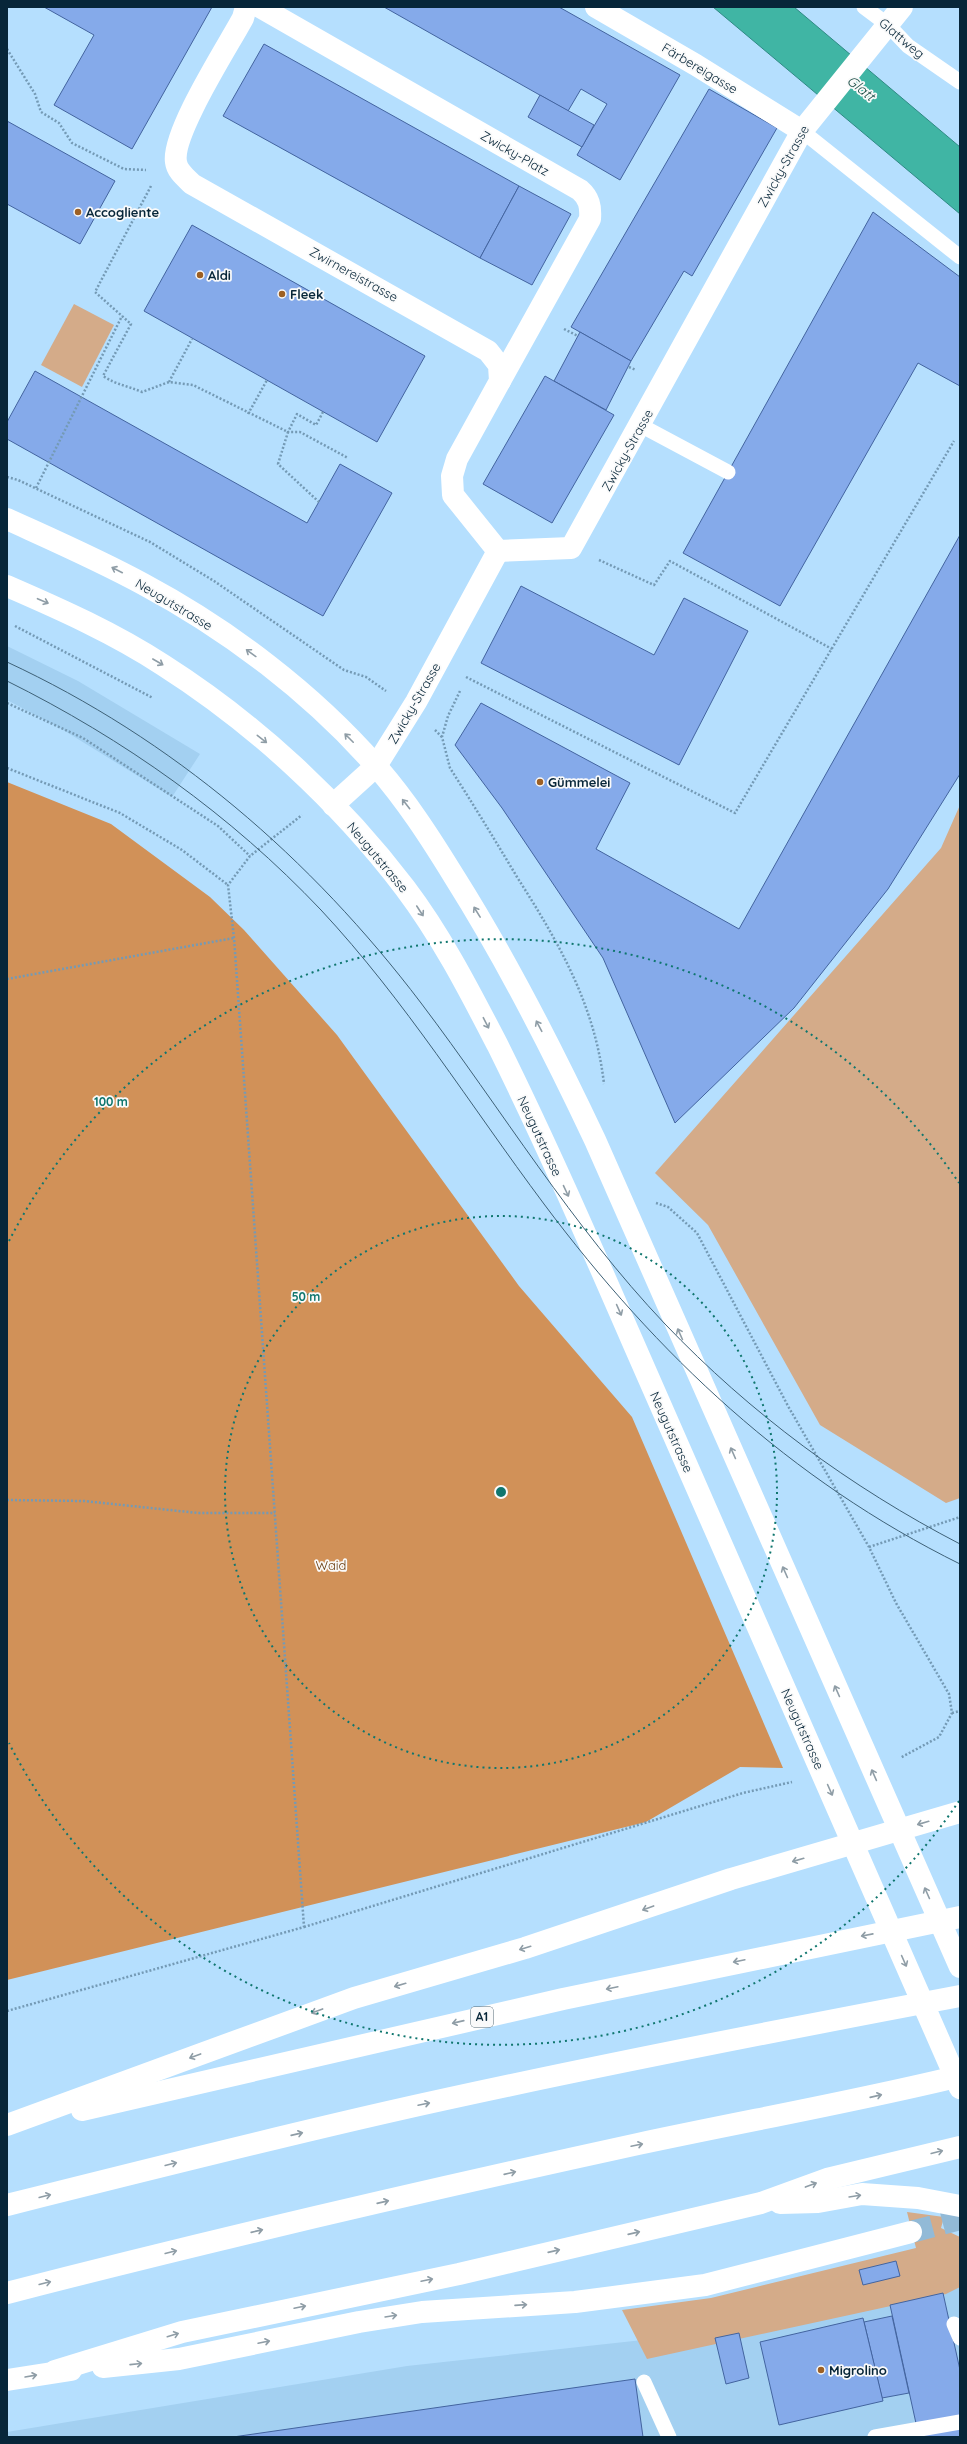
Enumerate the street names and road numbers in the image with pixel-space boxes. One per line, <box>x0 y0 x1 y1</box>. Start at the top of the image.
street label: Glattweg <box>876 14 928 62</box>
street label: Färbereigasse <box>659 39 741 97</box>
street label: Zwicky-Strasse <box>754 122 812 210</box>
street label: Zwicky-Platz <box>478 127 552 179</box>
street label: Zwirnereistrasse <box>307 243 401 305</box>
street label: Zwicky-Strasse <box>598 406 656 494</box>
street label: Neugutstrasse <box>133 575 215 633</box>
street label: Zwicky-Strasse <box>384 660 444 746</box>
street label: Neugutstrasse <box>344 819 412 895</box>
street label: Neugutstrasse <box>514 1093 566 1179</box>
street label: Neugutstrasse <box>647 1389 697 1475</box>
street label: Neugutstrasse <box>778 1686 828 1772</box>
road number: A1 <box>471 2007 493 2027</box>

